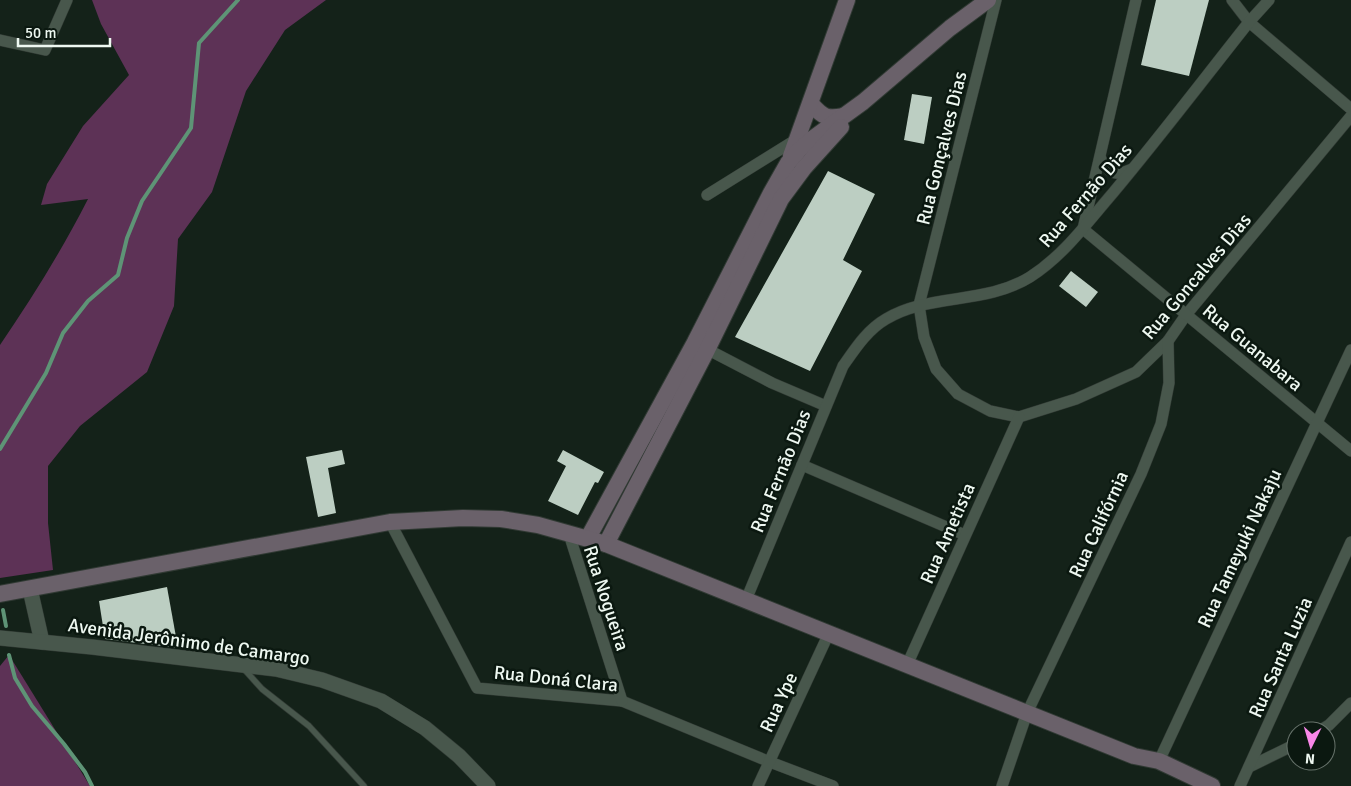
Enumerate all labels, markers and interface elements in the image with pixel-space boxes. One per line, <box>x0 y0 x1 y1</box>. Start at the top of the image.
scale bar <box>18 15 110 47</box>
text: 50 m <box>25 24 56 42</box>
street label: Rua Gonçalves Dias <box>911 69 973 228</box>
street label: Rua Fernão Dias <box>1034 139 1138 253</box>
street label: Rua Goncalves Dias <box>1137 209 1257 345</box>
street label: Rua Guanabara <box>1197 299 1307 397</box>
street label: Rua Fernão Dias <box>745 406 816 536</box>
street label: Rua Tameyuki Nakaju <box>1193 465 1287 632</box>
street label: Rua Califórnia <box>1064 467 1134 582</box>
street label: Rua Ametista <box>915 479 981 588</box>
street label: Rua Nogueira <box>578 543 634 654</box>
street label: Rua Santa Luzia <box>1244 593 1318 721</box>
street label: Avenida Jerônimo de Camargo <box>66 613 312 671</box>
street label: Rua Doná Clara <box>493 661 619 697</box>
street label: Rua Ype <box>755 669 803 736</box>
north arrow <box>1286 721 1336 771</box>
text: N <box>1304 750 1316 767</box>

